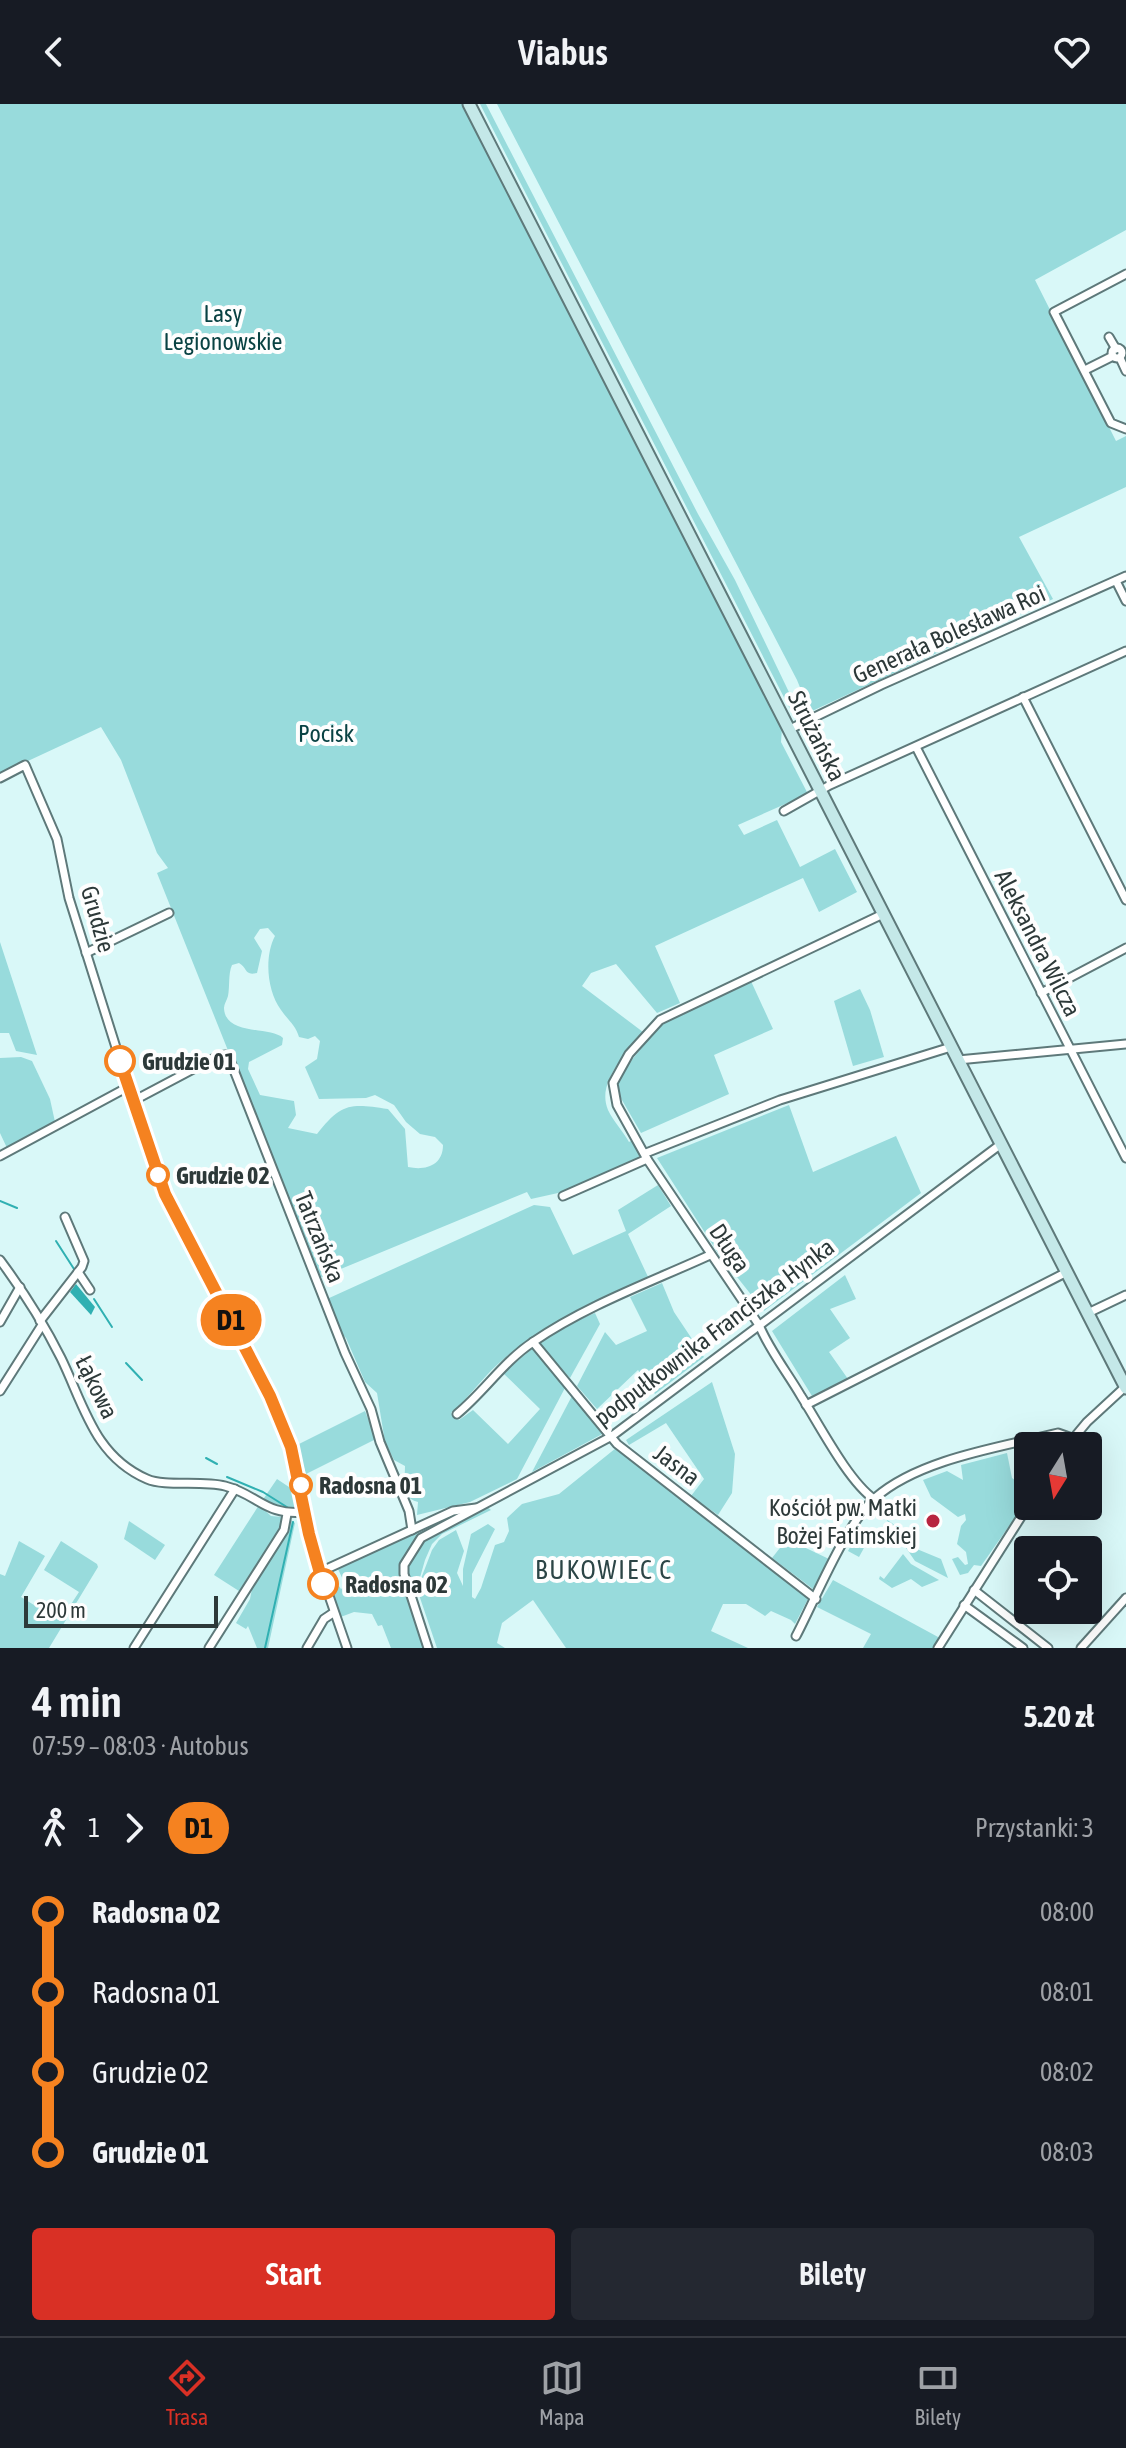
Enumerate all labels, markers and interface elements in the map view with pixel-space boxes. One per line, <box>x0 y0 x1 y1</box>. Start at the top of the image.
icon: back <box>32 30 76 74</box>
icon: heart <box>1050 30 1094 74</box>
text: Viabus <box>518 31 608 73</box>
park label: Lasy Legionowskie <box>163 300 283 355</box>
street label: Generała Bolesława Roi <box>849 579 1049 689</box>
street label: Strużańska <box>783 687 851 785</box>
park label: Pocisk <box>298 720 355 747</box>
street label: Aleksandra Wilcza <box>989 865 1087 1021</box>
street label: Grudzie <box>76 883 120 955</box>
marker: Grudzie 01 <box>105 1046 135 1076</box>
place label: Grudzie 01 <box>142 1048 236 1075</box>
place label: Grudzie 02 <box>176 1162 270 1189</box>
marker: Grudzie 02 <box>147 1164 169 1186</box>
street label: Tatrzańska <box>290 1188 350 1286</box>
street label: Długa <box>704 1219 756 1277</box>
street label: podpułkownika Franciszka Hynka <box>589 1233 839 1431</box>
line badge: D1 <box>195 1294 267 1346</box>
text: D1 <box>217 1304 245 1336</box>
street label: Łąkowa <box>70 1351 124 1423</box>
north arrow <box>1014 1432 1102 1520</box>
map controls <box>1014 1432 1102 1624</box>
street label: Jasna <box>649 1439 705 1491</box>
place label: Radosna 01 <box>319 1472 422 1499</box>
marker: Radosna 01 <box>290 1474 312 1496</box>
place label: Kościół pw. Matki Bożej Fatimskiej <box>769 1494 917 1549</box>
marker: Kościół pw. Matki Bożej Fatimskiej <box>924 1512 942 1530</box>
button: locate <box>1014 1536 1102 1624</box>
district label: BUKOWIEC C <box>535 1555 673 1585</box>
marker: Radosna 02 <box>308 1569 338 1599</box>
place label: Radosna 02 <box>345 1571 448 1598</box>
scale bar <box>24 1592 218 1628</box>
text: 200 m <box>36 1597 86 1623</box>
text: 4 min <box>32 1676 122 1726</box>
text: 5.20 zł <box>1024 1699 1094 1733</box>
text: 07:59 – 08:03 · Autobus <box>32 1731 249 1761</box>
icon: walk <box>32 1806 76 1850</box>
icon: forward <box>112 1806 156 1850</box>
text: D1 <box>184 1812 213 1844</box>
text: 1 <box>88 1813 100 1843</box>
text: Przystanki: 3 <box>975 1813 1094 1843</box>
text: Radosna 02 <box>92 1895 221 1929</box>
text: 08:00 <box>1040 1897 1094 1927</box>
text: Radosna 01 <box>92 1975 221 2009</box>
text: 08:01 <box>1040 1977 1094 2007</box>
text: Grudzie 02 <box>92 2055 209 2089</box>
text: 08:02 <box>1040 2057 1094 2087</box>
text: Grudzie 01 <box>92 2135 209 2169</box>
text: 08:03 <box>1040 2137 1094 2167</box>
button: Start <box>32 2228 555 2320</box>
button: Bilety <box>571 2228 1094 2320</box>
tab: Trasa <box>165 2356 209 2430</box>
tab: Mapa <box>539 2356 585 2430</box>
tab: Bilety <box>915 2356 961 2430</box>

